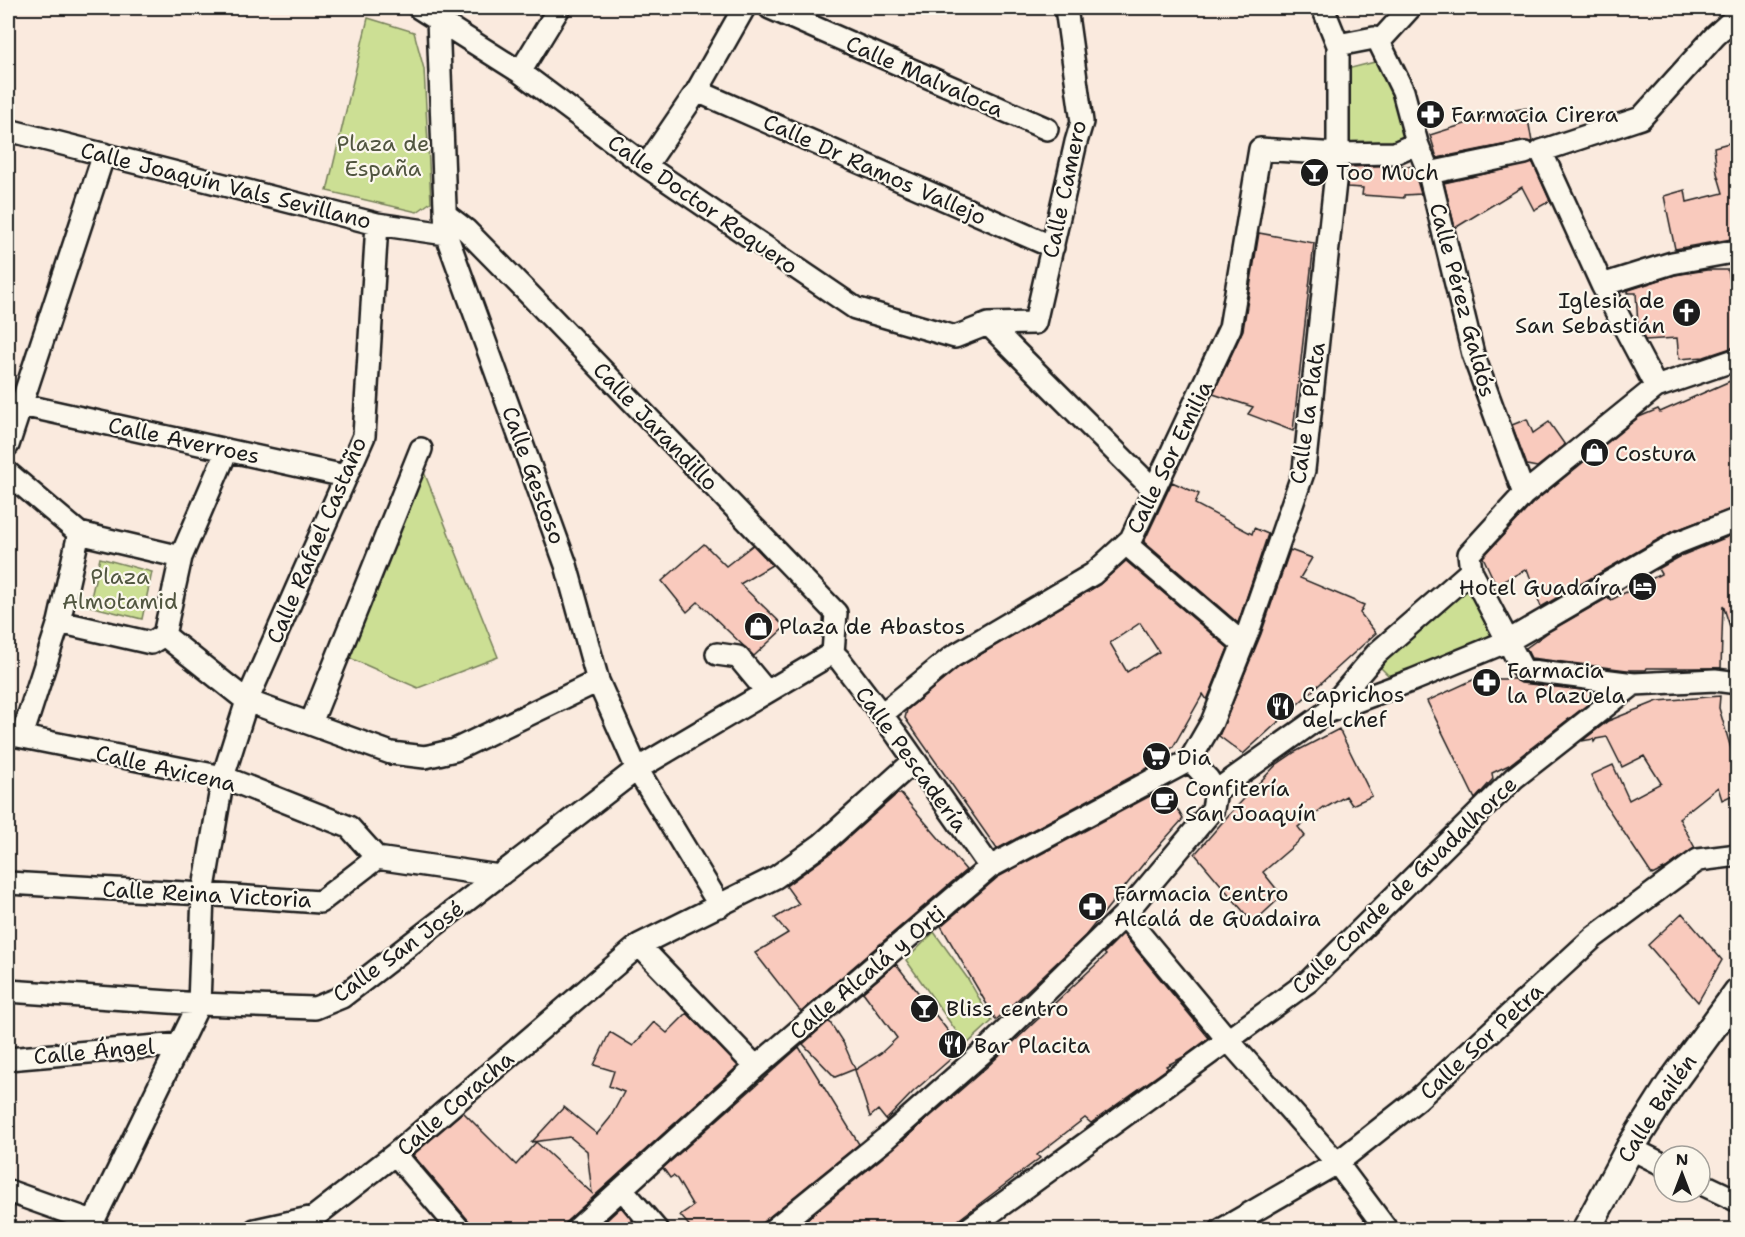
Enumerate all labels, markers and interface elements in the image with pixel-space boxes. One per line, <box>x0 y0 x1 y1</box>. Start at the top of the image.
street label: Calle Malvaloca <box>841 29 1008 124</box>
pharmacy icon: Farmacia Cirera <box>1414 98 1446 130</box>
place label: Farmacia Cirera <box>1451 100 1619 129</box>
street label: Calle Dr Ramos Vallejo <box>759 107 991 232</box>
street label: Calle Camero <box>1036 118 1093 261</box>
street label: Calle Doctor Roquero <box>602 128 803 281</box>
park label: Plaza de España <box>337 129 429 183</box>
street label: Calle Joaquín Vals Sevillano <box>77 135 374 236</box>
bar icon: Too Much <box>1299 156 1331 188</box>
place label: Too Much <box>1336 158 1439 187</box>
street label: Calle Pérez Galdós <box>1423 200 1502 400</box>
place label: Iglesia de San Sebastián <box>1515 286 1665 340</box>
church icon: Iglesia de San Sebastián <box>1670 297 1702 329</box>
street label: Calle la Plata <box>1283 340 1332 486</box>
street label: Calle Jarandillo <box>587 356 725 497</box>
street label: Calle Sor Emilia <box>1120 376 1219 539</box>
street label: Calle Gestoso <box>495 402 572 548</box>
street label: Calle Averroes <box>105 410 262 471</box>
street label: Calle Rafael Castaño <box>260 432 373 648</box>
shop icon: Costura <box>1578 437 1610 469</box>
place label: Costura <box>1615 439 1696 468</box>
park label: Plaza Almotamid <box>62 562 178 616</box>
hotel icon: Hotel Guadaíra <box>1627 571 1659 603</box>
place label: Hotel Guadaíra <box>1459 573 1622 602</box>
shop icon: Plaza de Abastos <box>742 610 774 642</box>
place label: Plaza de Abastos <box>779 612 965 641</box>
place label: Farmacia la Plazuela <box>1507 656 1626 710</box>
pharmacy icon: Farmacia la Plazuela <box>1470 667 1502 699</box>
place label: Caprichos del chef <box>1302 680 1405 734</box>
street label: Calle Pescadería <box>849 681 974 838</box>
restaurant icon: Caprichos del chef <box>1265 691 1297 723</box>
street label: Calle Avicena <box>93 738 239 799</box>
supermarket icon: Dia <box>1140 741 1172 773</box>
place label: Dia <box>1177 743 1211 772</box>
street label: Calle Conde de Guadalhorce <box>1285 770 1523 1001</box>
place label: Confitería San Joaquín <box>1185 774 1316 828</box>
cafe icon: Confitería San Joaquín <box>1148 785 1180 817</box>
street label: Calle Reina Victoria <box>102 875 313 914</box>
place label: Farmacia Centro Alcalá de Guadaira <box>1114 879 1321 933</box>
pharmacy icon: Farmacia Centro Alcalá de Guadaira <box>1077 890 1109 922</box>
street label: Calle San José <box>327 894 470 1009</box>
street label: Calle Alcalá y Orti <box>783 899 951 1046</box>
street label: Calle Sor Petra <box>1413 976 1549 1106</box>
bar icon: Bliss centro <box>909 992 941 1024</box>
place label: Bliss centro <box>946 994 1069 1023</box>
restaurant icon: Bar Placita <box>937 1029 969 1061</box>
place label: Bar Placita <box>974 1031 1090 1060</box>
street label: Calle Ángel <box>32 1032 156 1071</box>
street label: Calle Coracha <box>391 1044 520 1162</box>
street label: Calle Bailén <box>1611 1048 1703 1168</box>
north arrow <box>1652 1144 1712 1204</box>
text: N <box>1676 1149 1688 1170</box>

